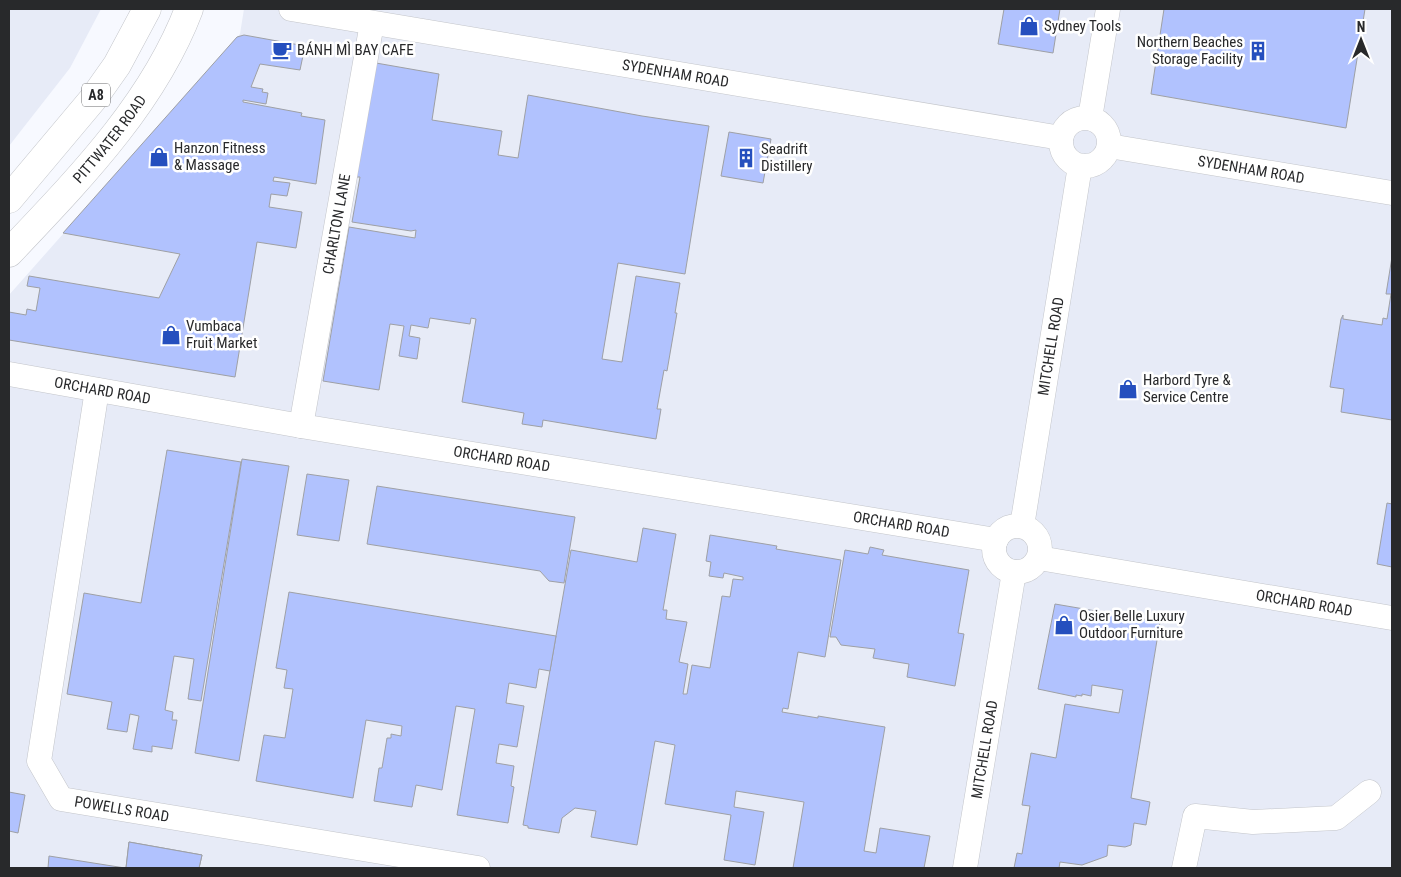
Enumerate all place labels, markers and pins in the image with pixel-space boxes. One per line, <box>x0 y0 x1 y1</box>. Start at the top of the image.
shop icon: Sydney Tools <box>1018 15 1040 37</box>
place label: Sydney Tools <box>1044 17 1122 35</box>
place label: Northern Beaches Storage Facility <box>1137 33 1243 68</box>
cafe icon: BÁNH MÌ BAY CAFE <box>271 39 293 61</box>
building icon: Northern Beaches Storage Facility <box>1247 40 1269 62</box>
place label: BÁNH MÌ BAY CAFE <box>297 41 414 59</box>
place label: Hanzon Fitness & Massage <box>174 139 266 174</box>
place label: Seadrift Distillery <box>761 140 813 175</box>
shop icon: Hanzon Fitness & Massage <box>148 146 170 168</box>
building icon: Seadrift Distillery <box>735 147 757 169</box>
place label: Vumbaca Fruit Market <box>186 317 257 352</box>
shop icon: Vumbaca Fruit Market <box>160 324 182 346</box>
place label: Harbord Tyre & Service Centre <box>1143 371 1231 406</box>
shop icon: Harbord Tyre & Service Centre <box>1117 378 1139 400</box>
place label: Osier Belle Luxury Outdoor Furniture <box>1079 607 1185 642</box>
shop icon: Osier Belle Luxury Outdoor Furniture <box>1053 614 1075 636</box>

